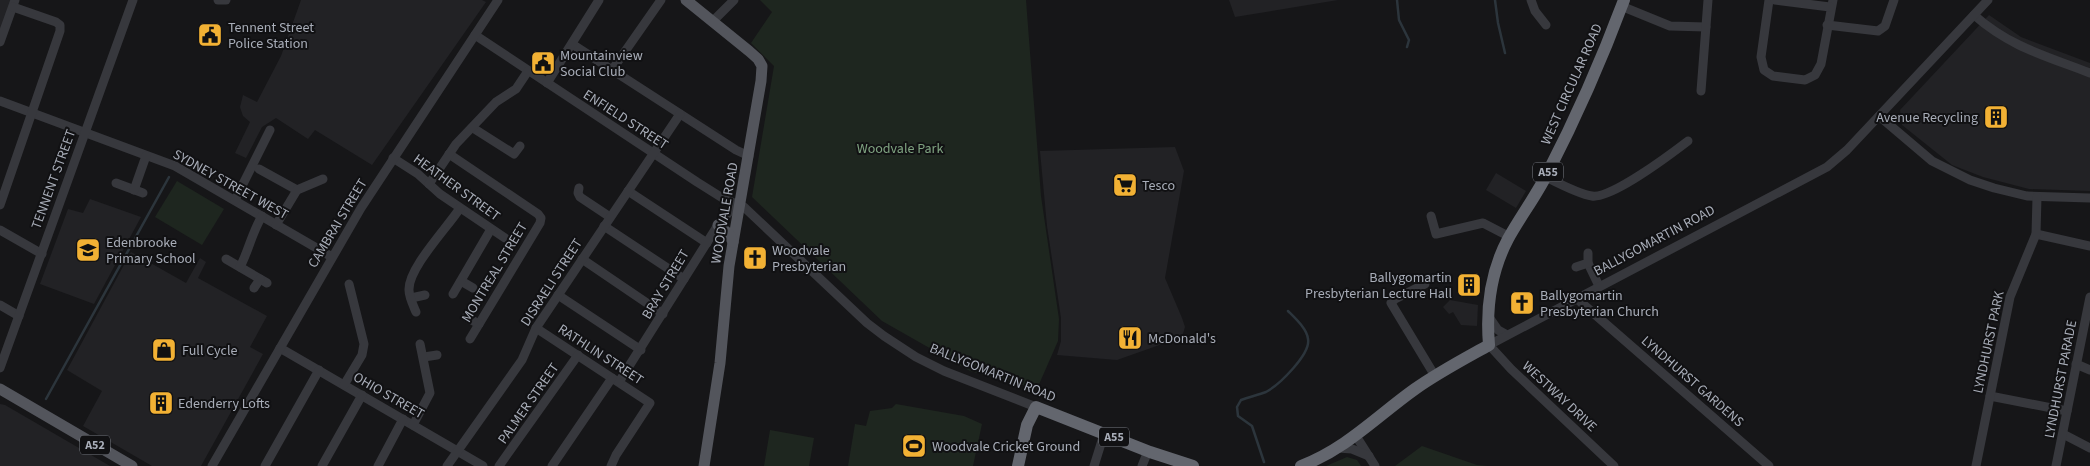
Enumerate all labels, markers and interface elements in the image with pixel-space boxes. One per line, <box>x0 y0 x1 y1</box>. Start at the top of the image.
place label: Tennent Street Police Station <box>228 18 314 54</box>
street label: WEST CIRCULAR ROAD <box>1536 21 1608 148</box>
public building icon: Tennent Street Police Station <box>197 22 223 48</box>
place label: Mountainview Social Club <box>560 46 643 82</box>
public building icon: Mountainview Social Club <box>530 50 556 76</box>
street label: ENFIELD STREET <box>579 85 672 155</box>
building icon: Avenue Recycling <box>1983 104 2009 130</box>
place label: Avenue Recycling <box>1876 108 1978 128</box>
street label: TENNENT STREET <box>27 126 81 232</box>
park label: Woodvale Park <box>857 139 943 159</box>
street label: SYDNEY STREET WEST <box>169 145 292 225</box>
street label: HEATHER STREET <box>409 149 504 226</box>
street label: WOODVALE ROAD <box>706 161 744 266</box>
road number: A55 <box>1533 162 1563 182</box>
supermarket icon: Tesco <box>1112 172 1138 198</box>
street label: CAMBRAI STREET <box>303 175 373 272</box>
place label: Tesco <box>1142 176 1175 196</box>
street label: BALLYGOMARTIN ROAD <box>1590 200 1719 281</box>
street label: MONTREAL STREET <box>457 218 533 326</box>
place label: Edenbrooke Primary School <box>106 233 196 269</box>
street label: DISRAELI STREET <box>516 234 588 330</box>
school or university icon: Edenbrooke Primary School <box>75 237 101 263</box>
place label: Woodvale Presbyterian <box>772 241 846 277</box>
church icon: Woodvale Presbyterian <box>742 245 768 271</box>
street label: BRAY STREET <box>637 246 695 323</box>
place label: Ballygomartin Presbyterian Lecture Hall <box>1305 268 1452 304</box>
building icon: Ballygomartin Presbyterian Lecture Hall <box>1456 272 1482 298</box>
place label: Ballygomartin Presbyterian Church <box>1540 286 1659 322</box>
street label: LYNDHURST PARK <box>1968 288 2010 395</box>
church icon: Ballygomartin Presbyterian Church <box>1509 290 1535 316</box>
street label: LYNDHURST PARADE <box>2040 318 2082 440</box>
street label: RATHLIN STREET <box>554 320 648 390</box>
restaurant icon: McDonald's <box>1117 325 1143 351</box>
place label: McDonald's <box>1148 329 1216 349</box>
street label: LYNDHURST GARDENS <box>1637 332 1748 432</box>
shop icon: Full Cycle <box>151 337 177 363</box>
street label: BALLYGOMARTIN ROAD <box>926 338 1059 407</box>
place label: Full Cycle <box>182 341 237 361</box>
street label: WESTWAY DRIVE <box>1517 357 1601 437</box>
street label: PALMER STREET <box>493 359 565 448</box>
street label: OHIO STREET <box>349 367 428 425</box>
building icon: Edenderry Lofts <box>148 390 174 416</box>
place label: Edenderry Lofts <box>178 394 270 414</box>
road number: A55 <box>1099 428 1129 447</box>
sports icon: Woodvale Cricket Ground <box>901 433 927 459</box>
road number: A52 <box>80 436 110 454</box>
place label: Woodvale Cricket Ground <box>932 437 1080 457</box>

